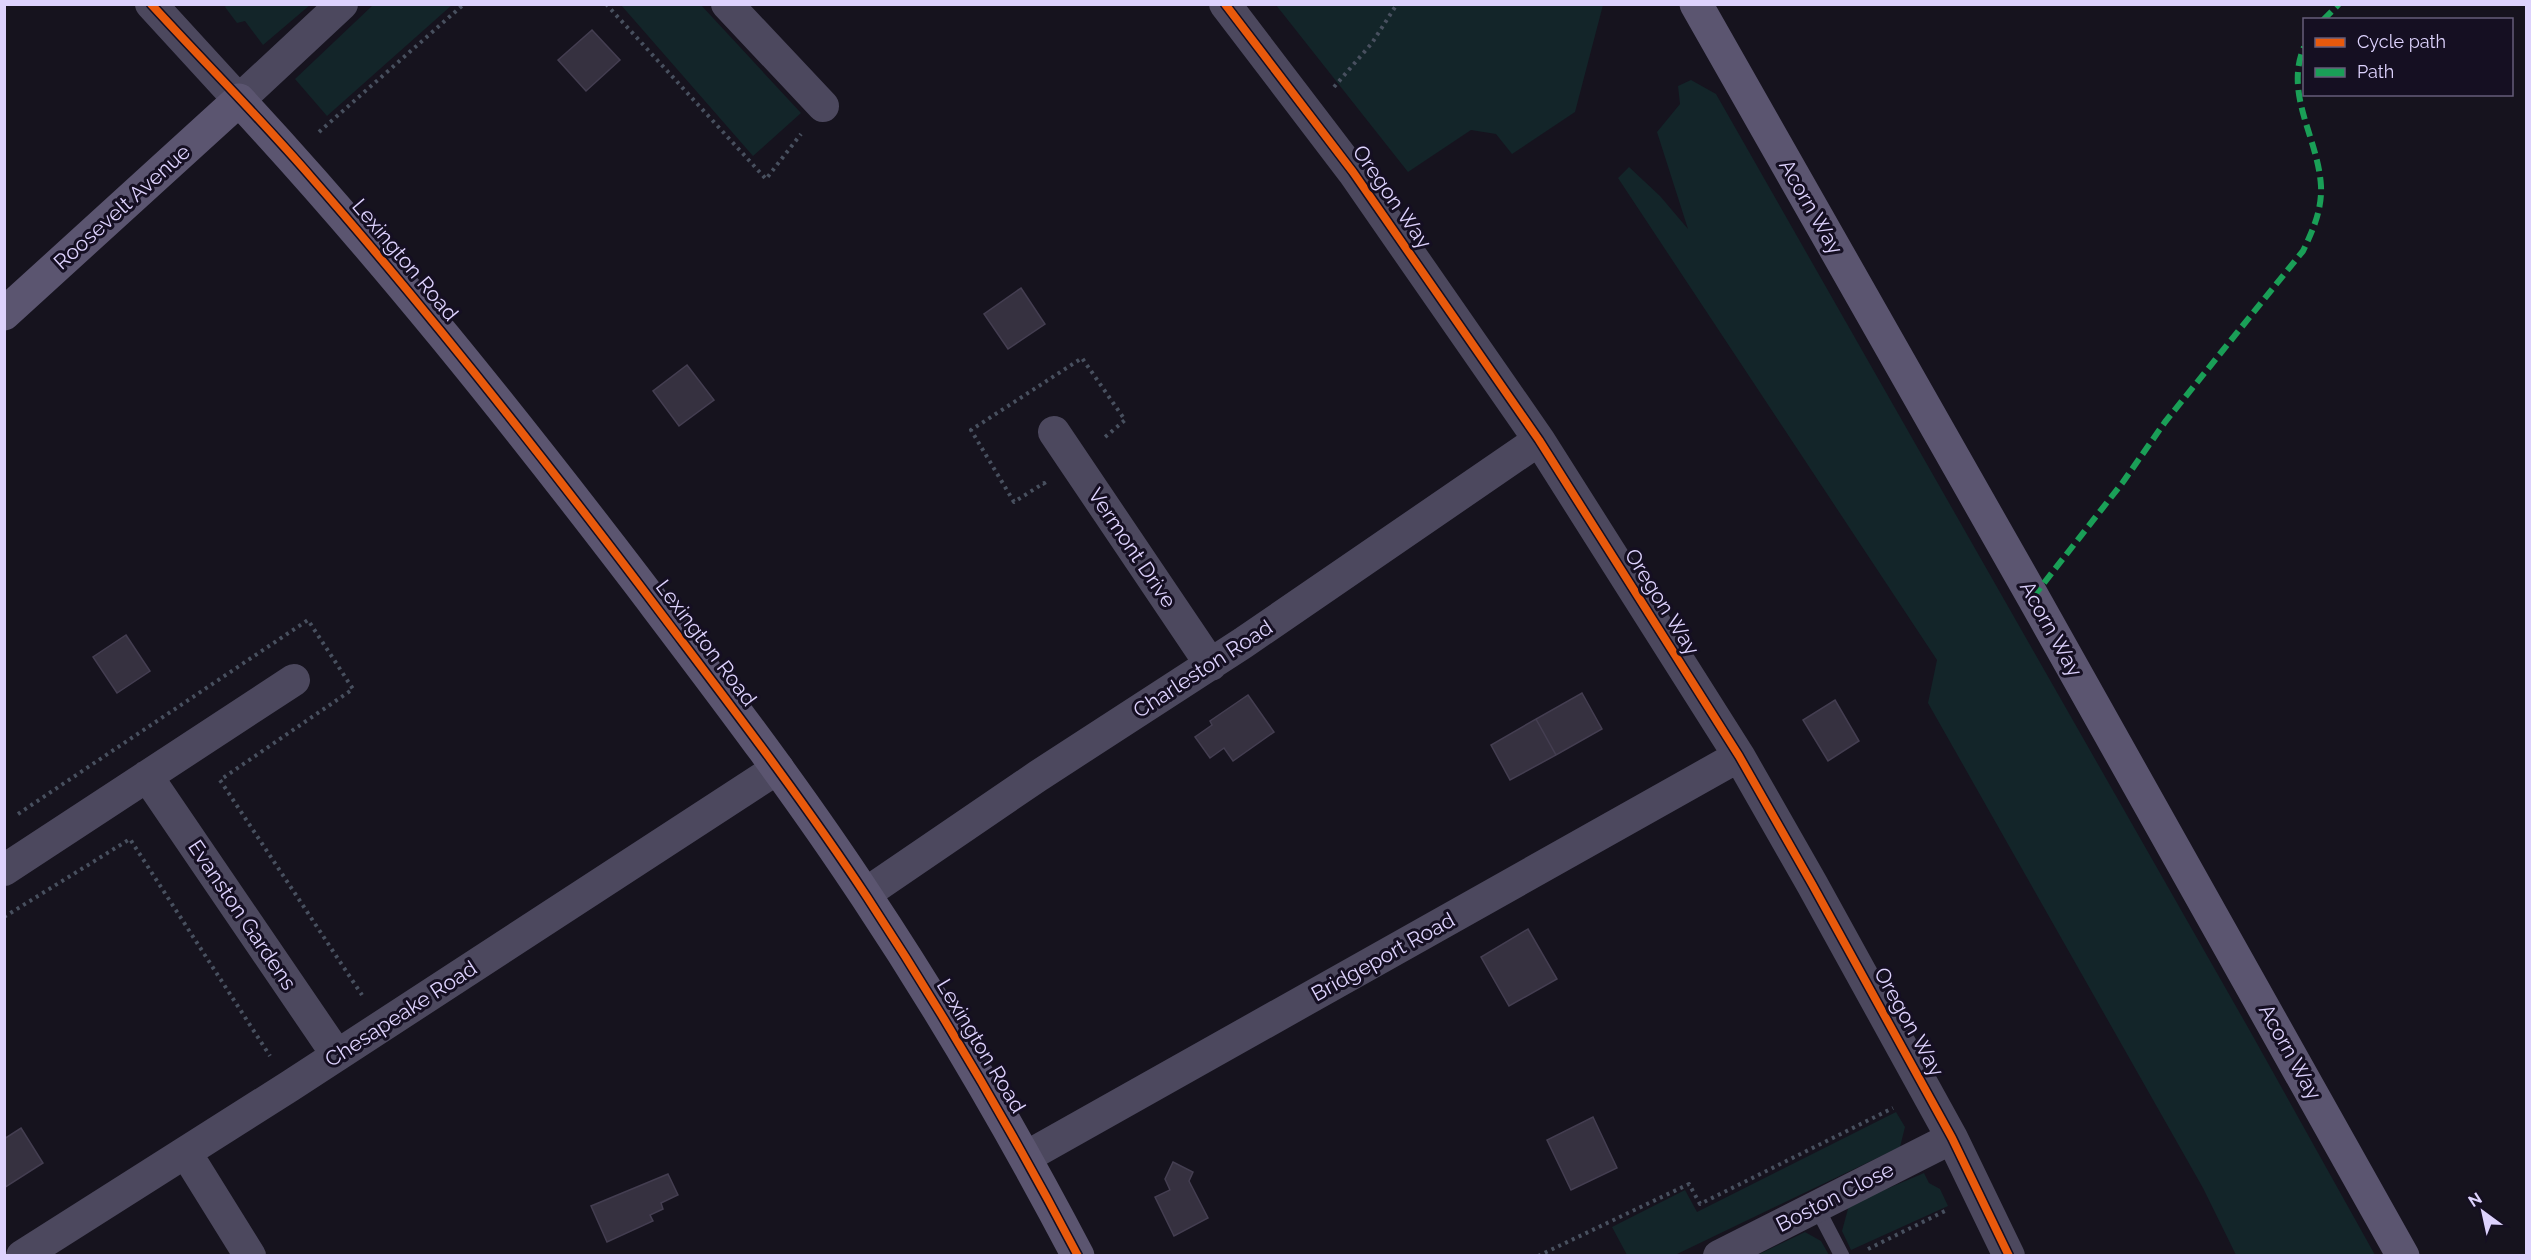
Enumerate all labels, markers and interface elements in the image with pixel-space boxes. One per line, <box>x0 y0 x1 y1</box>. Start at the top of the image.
legend <box>2303 18 2513 96</box>
text: Cycle path <box>2357 31 2446 52</box>
text: Path <box>2357 61 2394 82</box>
street label: Roosevelt Avenue <box>48 139 195 274</box>
street label: Oregon Way <box>1348 140 1437 253</box>
street label: Acorn Way <box>1774 155 1849 259</box>
street label: Lexington Road <box>347 194 464 326</box>
street label: Vermont Drive <box>1083 483 1182 612</box>
street label: Oregon Way <box>1620 544 1705 660</box>
street label: Lexington Road <box>651 575 762 711</box>
street label: Acorn Way <box>2015 577 2088 681</box>
street label: Charleston Road <box>1128 614 1277 723</box>
street label: Evanston Gardens <box>183 835 302 994</box>
street label: Bridgeport Road <box>1307 907 1459 1006</box>
street label: Chesapeake Road <box>320 955 481 1072</box>
street label: Oregon Way <box>1869 963 1950 1081</box>
street label: Lexington Road <box>932 974 1031 1117</box>
street label: Acorn Way <box>2254 1000 2327 1104</box>
street label: Boston Close <box>1772 1156 1898 1237</box>
north arrow <box>2453 1182 2513 1242</box>
text: N <box>2465 1189 2485 1211</box>

